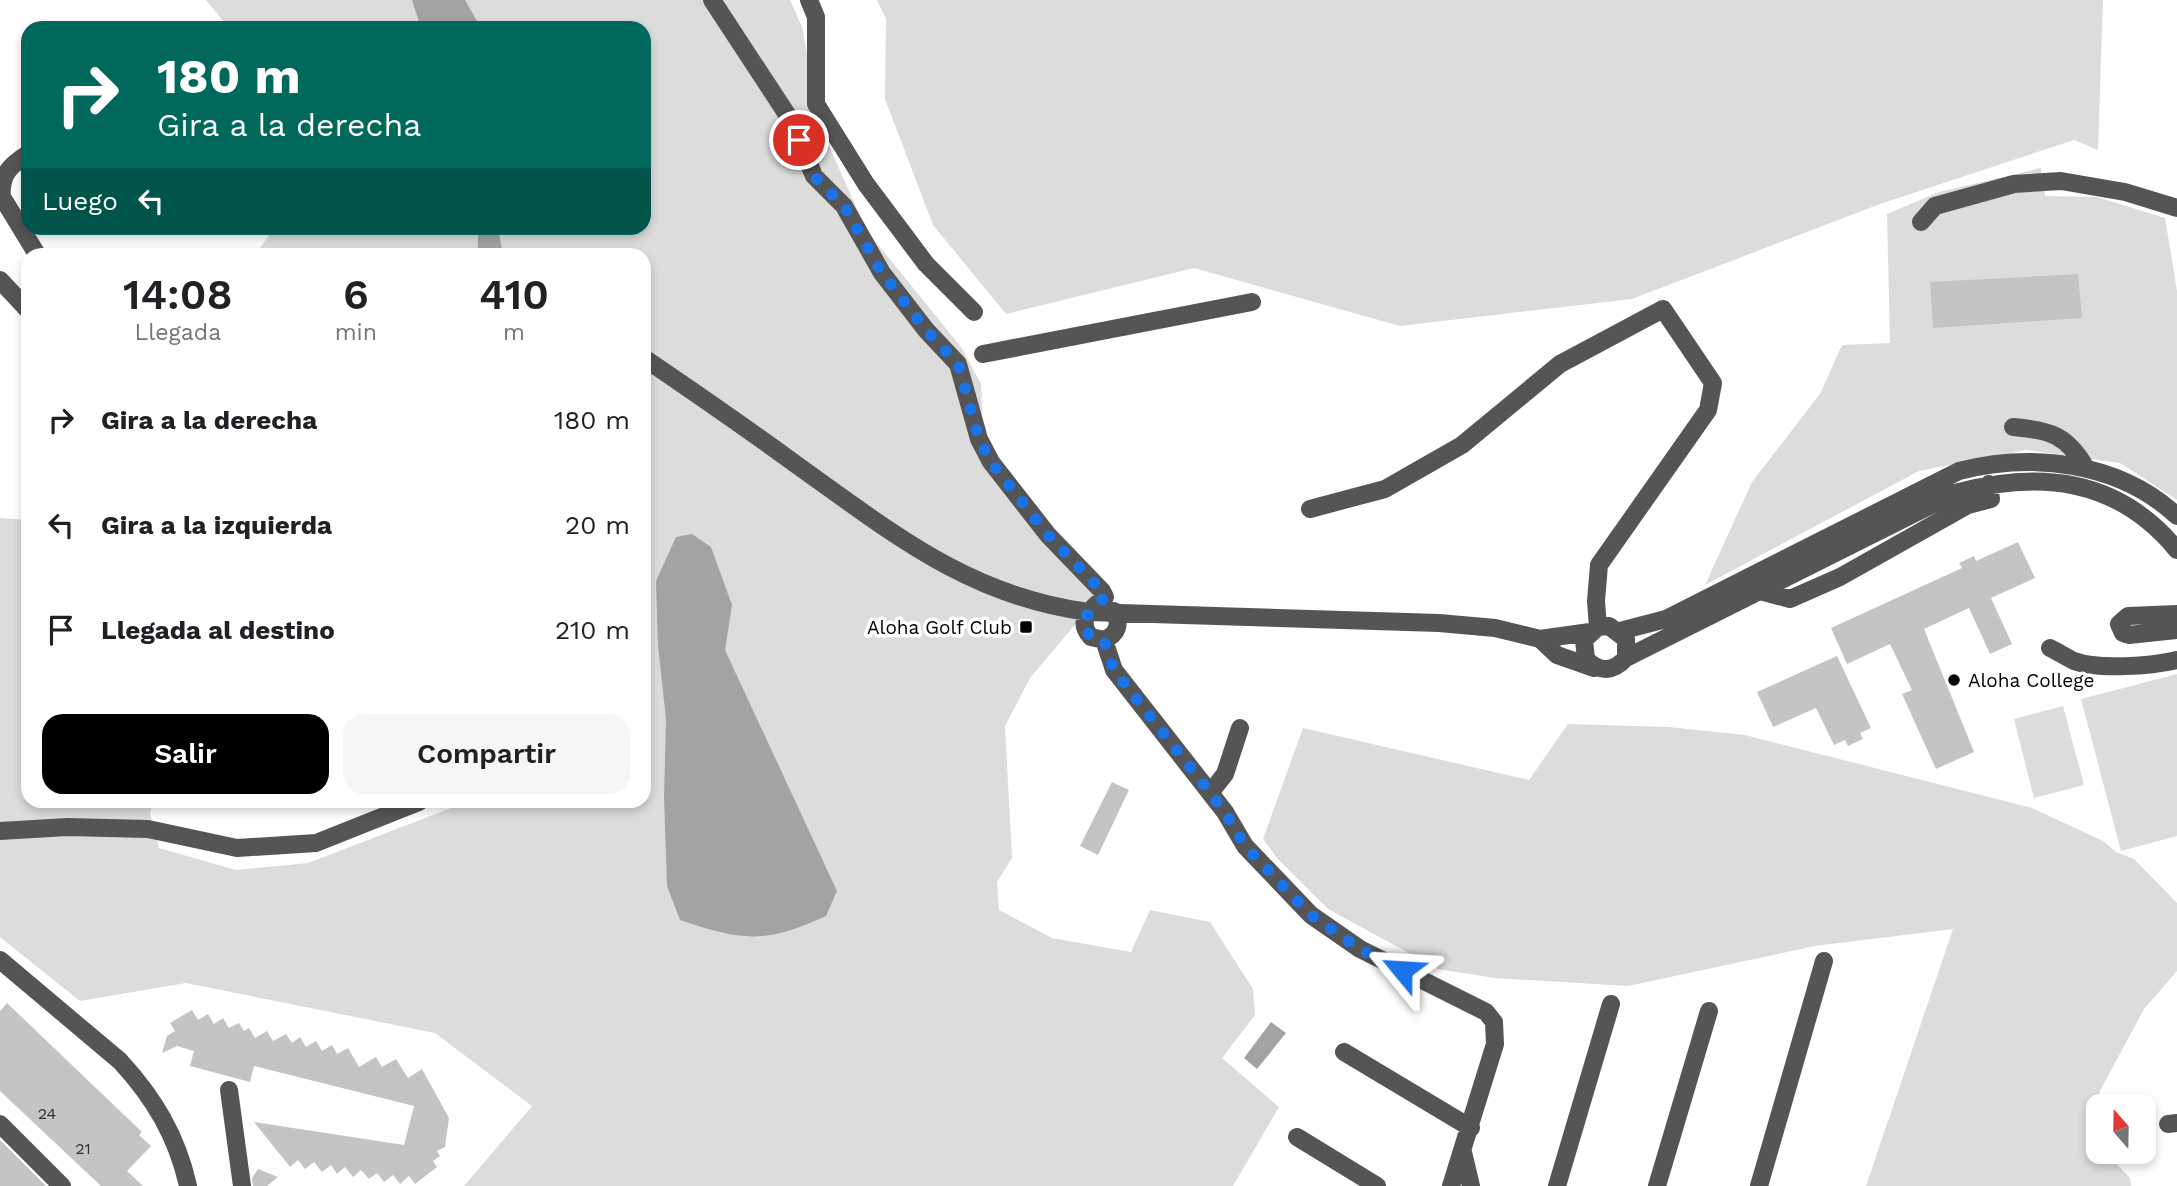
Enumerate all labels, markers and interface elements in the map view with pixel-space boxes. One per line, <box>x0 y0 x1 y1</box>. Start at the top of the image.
text: 180 m <box>157 47 301 105</box>
icon: right <box>42 49 133 140</box>
text: Gira a la derecha <box>157 106 421 144</box>
pin <box>769 110 829 170</box>
icon: arrive <box>780 121 818 159</box>
icon: left <box>132 182 170 220</box>
text: Luego <box>42 186 118 216</box>
text: 14:08 <box>123 270 233 319</box>
text: 6 <box>343 270 369 319</box>
text: 410 <box>479 270 549 319</box>
text: Llegada <box>134 319 221 346</box>
text: min <box>335 319 377 346</box>
text: m <box>503 319 525 346</box>
icon: right <box>42 401 80 439</box>
text: Gira a la derecha <box>101 405 317 435</box>
text: 180 m <box>554 405 630 435</box>
icon: left <box>42 506 80 544</box>
text: Gira a la izquierda <box>101 510 332 540</box>
text: 20 m <box>565 510 630 540</box>
icon: arrive <box>42 611 80 649</box>
text: Llegada al destino <box>101 615 335 645</box>
text: 210 m <box>555 615 630 645</box>
place label: Aloha Golf Club <box>867 616 1012 639</box>
marker: Aloha Golf Club <box>1018 619 1034 635</box>
place label: Aloha College <box>1968 669 2094 692</box>
marker: Aloha College <box>1946 672 1962 688</box>
button: Salir <box>42 714 329 794</box>
button: Compartir <box>343 714 630 794</box>
position arrow <box>1365 933 1439 1007</box>
north arrow <box>2086 1094 2156 1164</box>
map controls <box>2086 1094 2156 1164</box>
house number: 24 <box>38 1104 57 1123</box>
house number: 21 <box>75 1139 91 1158</box>

